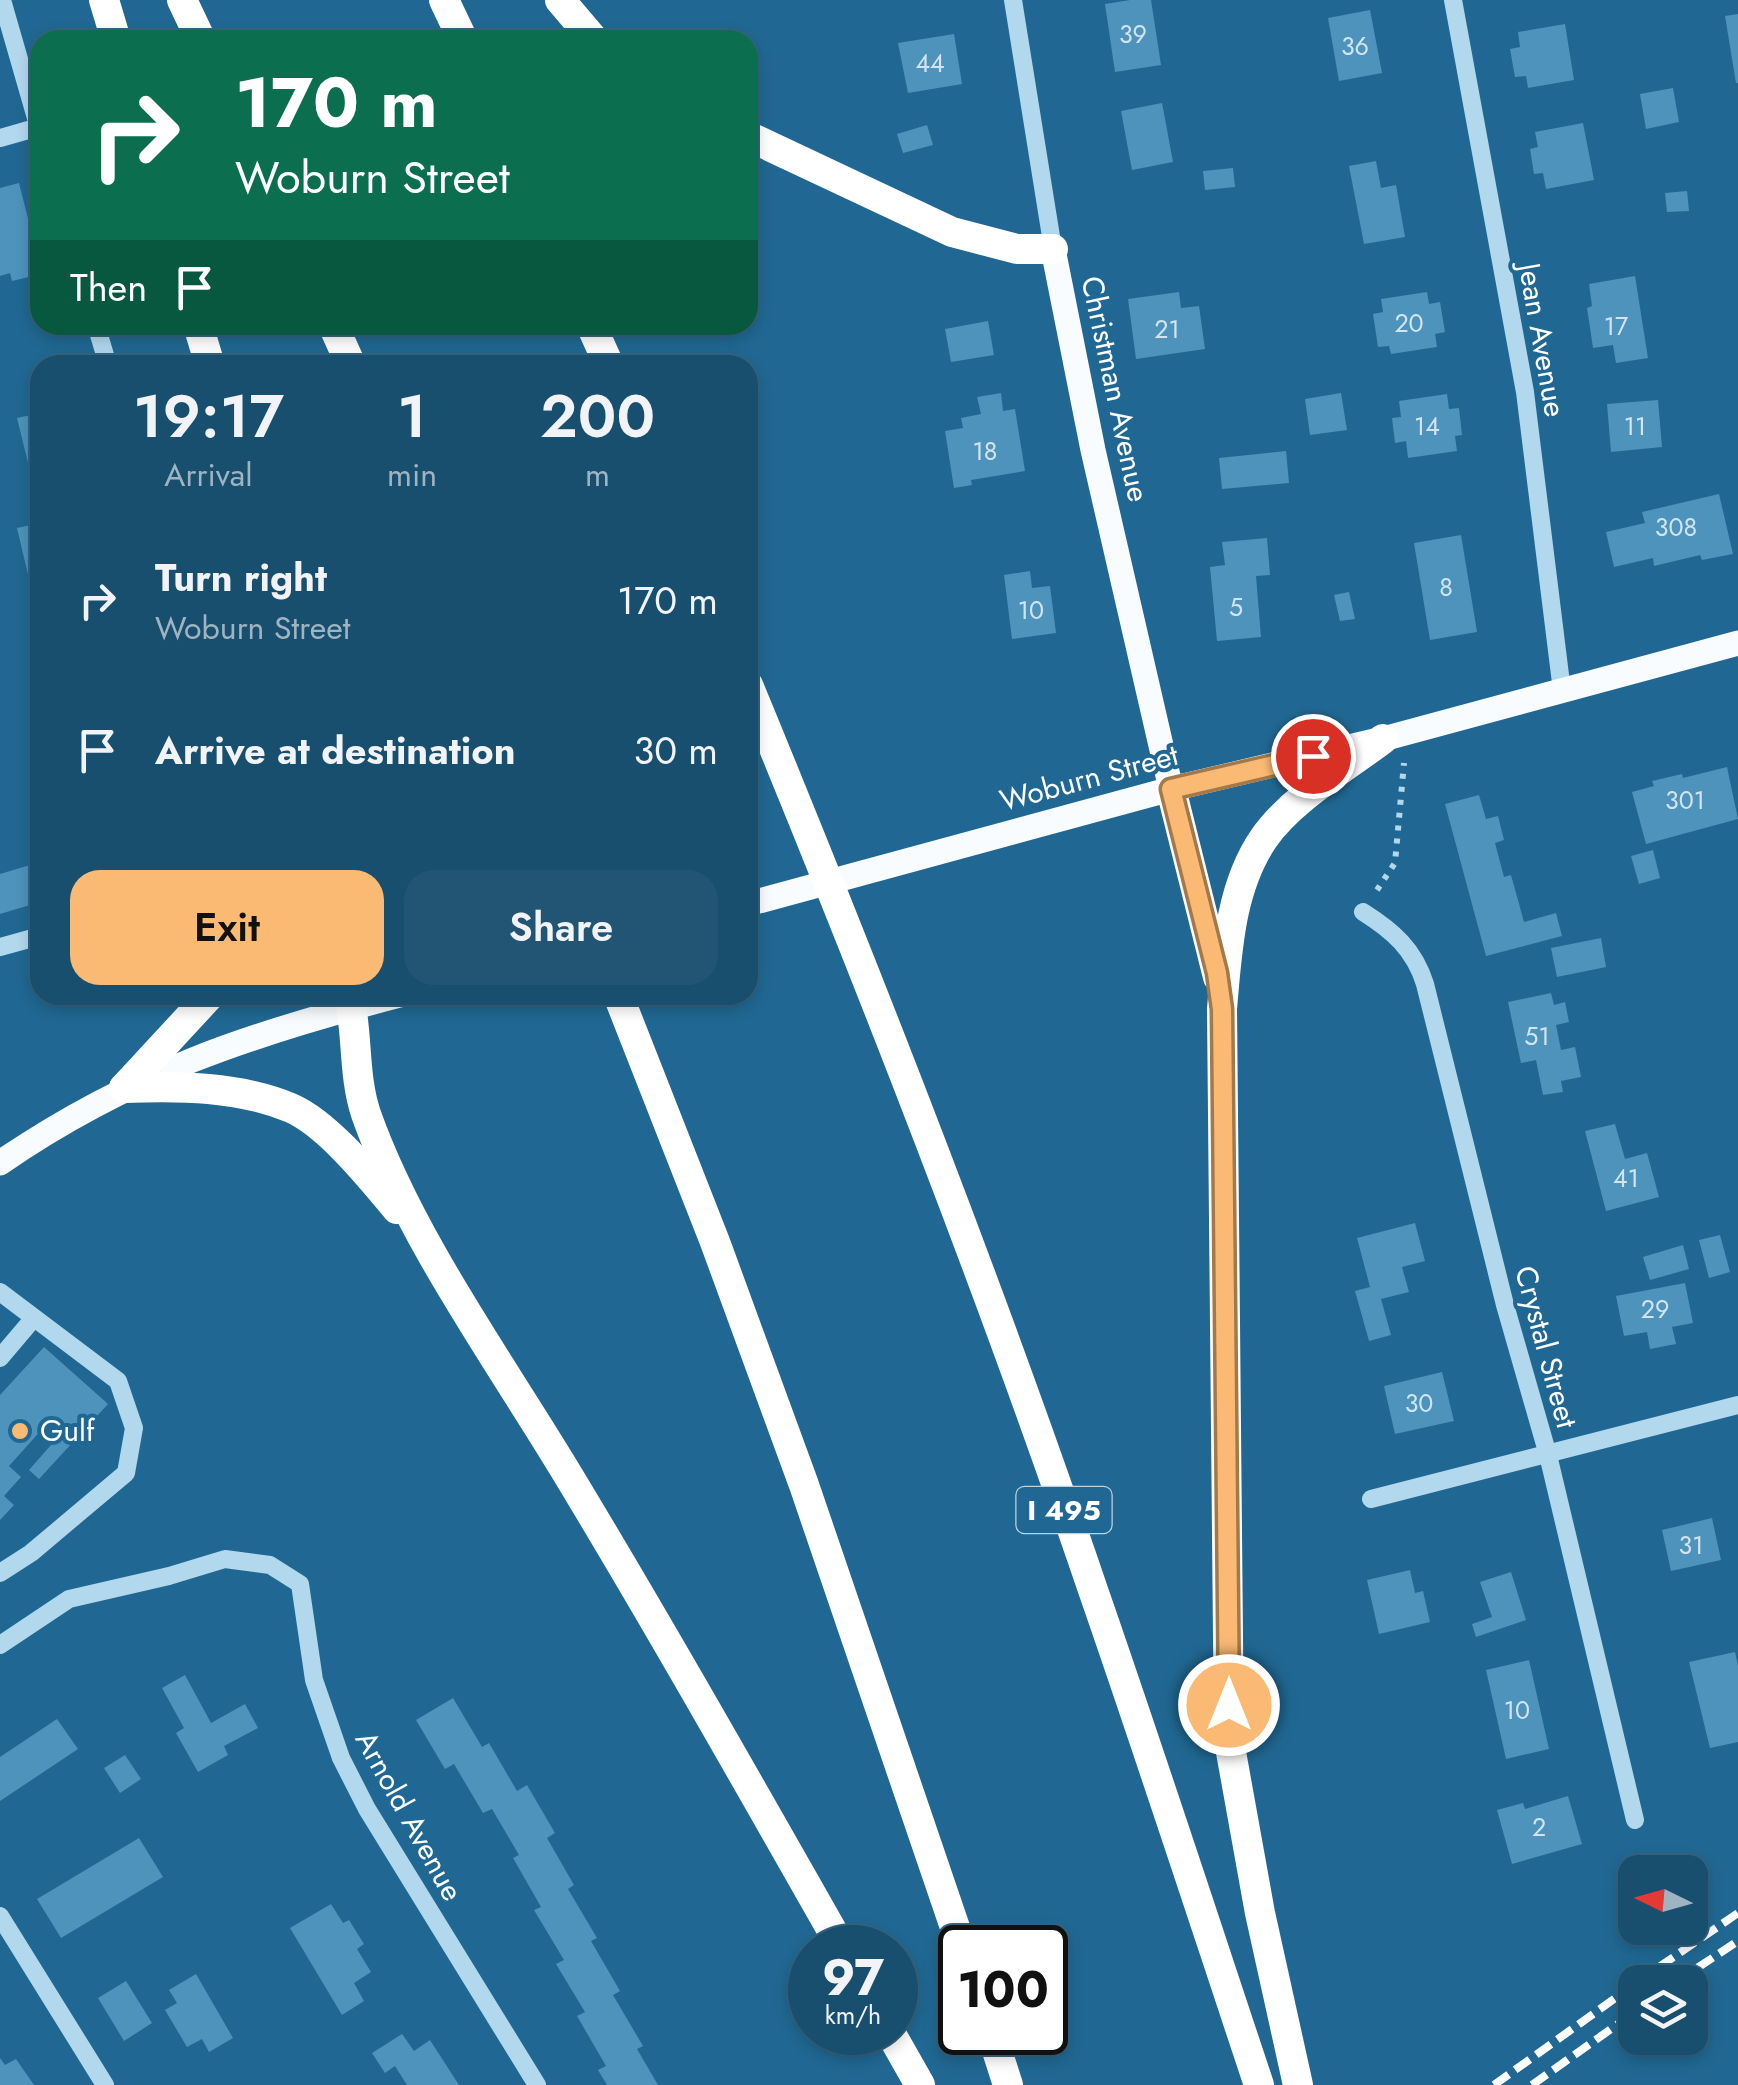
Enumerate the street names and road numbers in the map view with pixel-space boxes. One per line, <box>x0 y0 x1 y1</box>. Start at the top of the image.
street label: Jean Avenue <box>1507 256 1577 420</box>
street label: Christman Avenue <box>1071 272 1160 506</box>
street label: Woburn Street <box>995 733 1184 822</box>
street label: Crystal Street <box>1504 1261 1589 1433</box>
road number: I 495 <box>1016 1487 1112 1533</box>
street label: Arnold Avenue <box>345 1723 474 1909</box>

